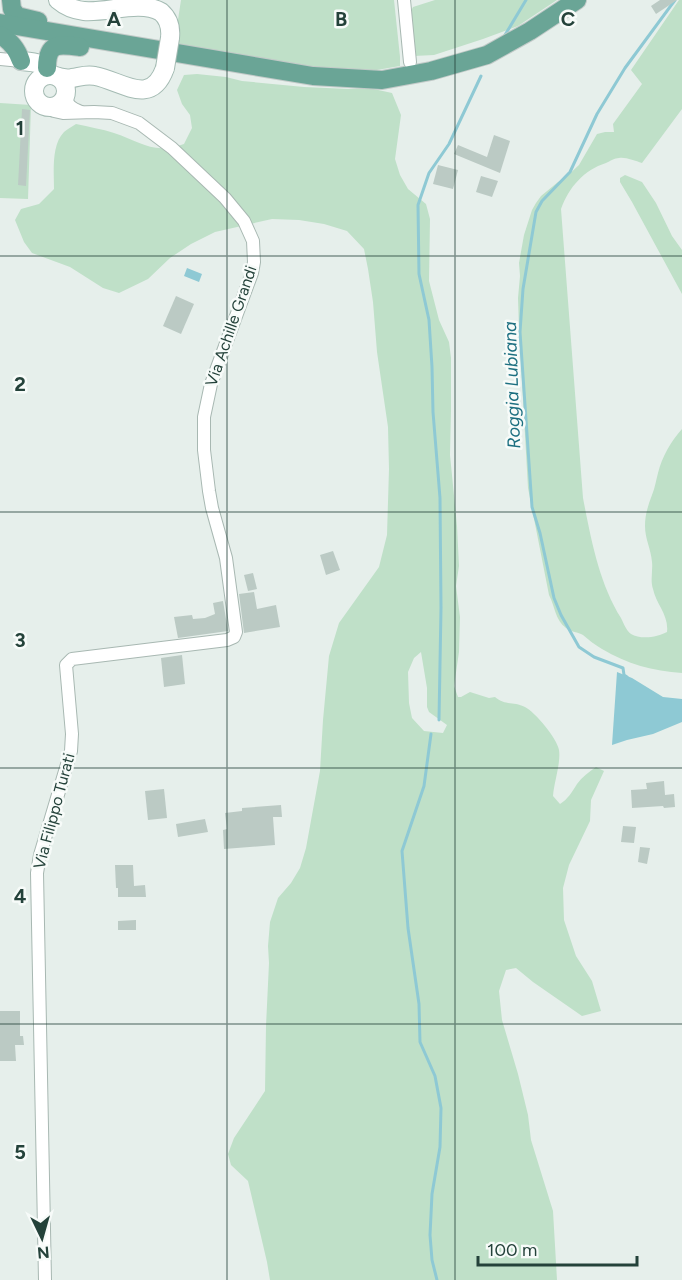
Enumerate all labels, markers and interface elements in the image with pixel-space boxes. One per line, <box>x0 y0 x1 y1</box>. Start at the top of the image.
text: A <box>107 7 122 31</box>
text: B <box>335 7 347 31</box>
text: C <box>561 7 575 31</box>
text: 1 <box>16 116 24 140</box>
street label: Via Achille Grandi <box>201 263 261 389</box>
water label: Roggia Lubiana <box>499 321 525 449</box>
text: 2 <box>14 372 26 396</box>
text: 3 <box>14 628 26 652</box>
street label: Via Filippo Turati <box>29 751 79 871</box>
text: 4 <box>14 884 27 908</box>
text: 5 <box>14 1140 26 1164</box>
north arrow <box>12 1208 72 1268</box>
scale bar <box>478 1229 637 1267</box>
text: 100 m <box>487 1239 537 1261</box>
text: N <box>36 1242 50 1262</box>

